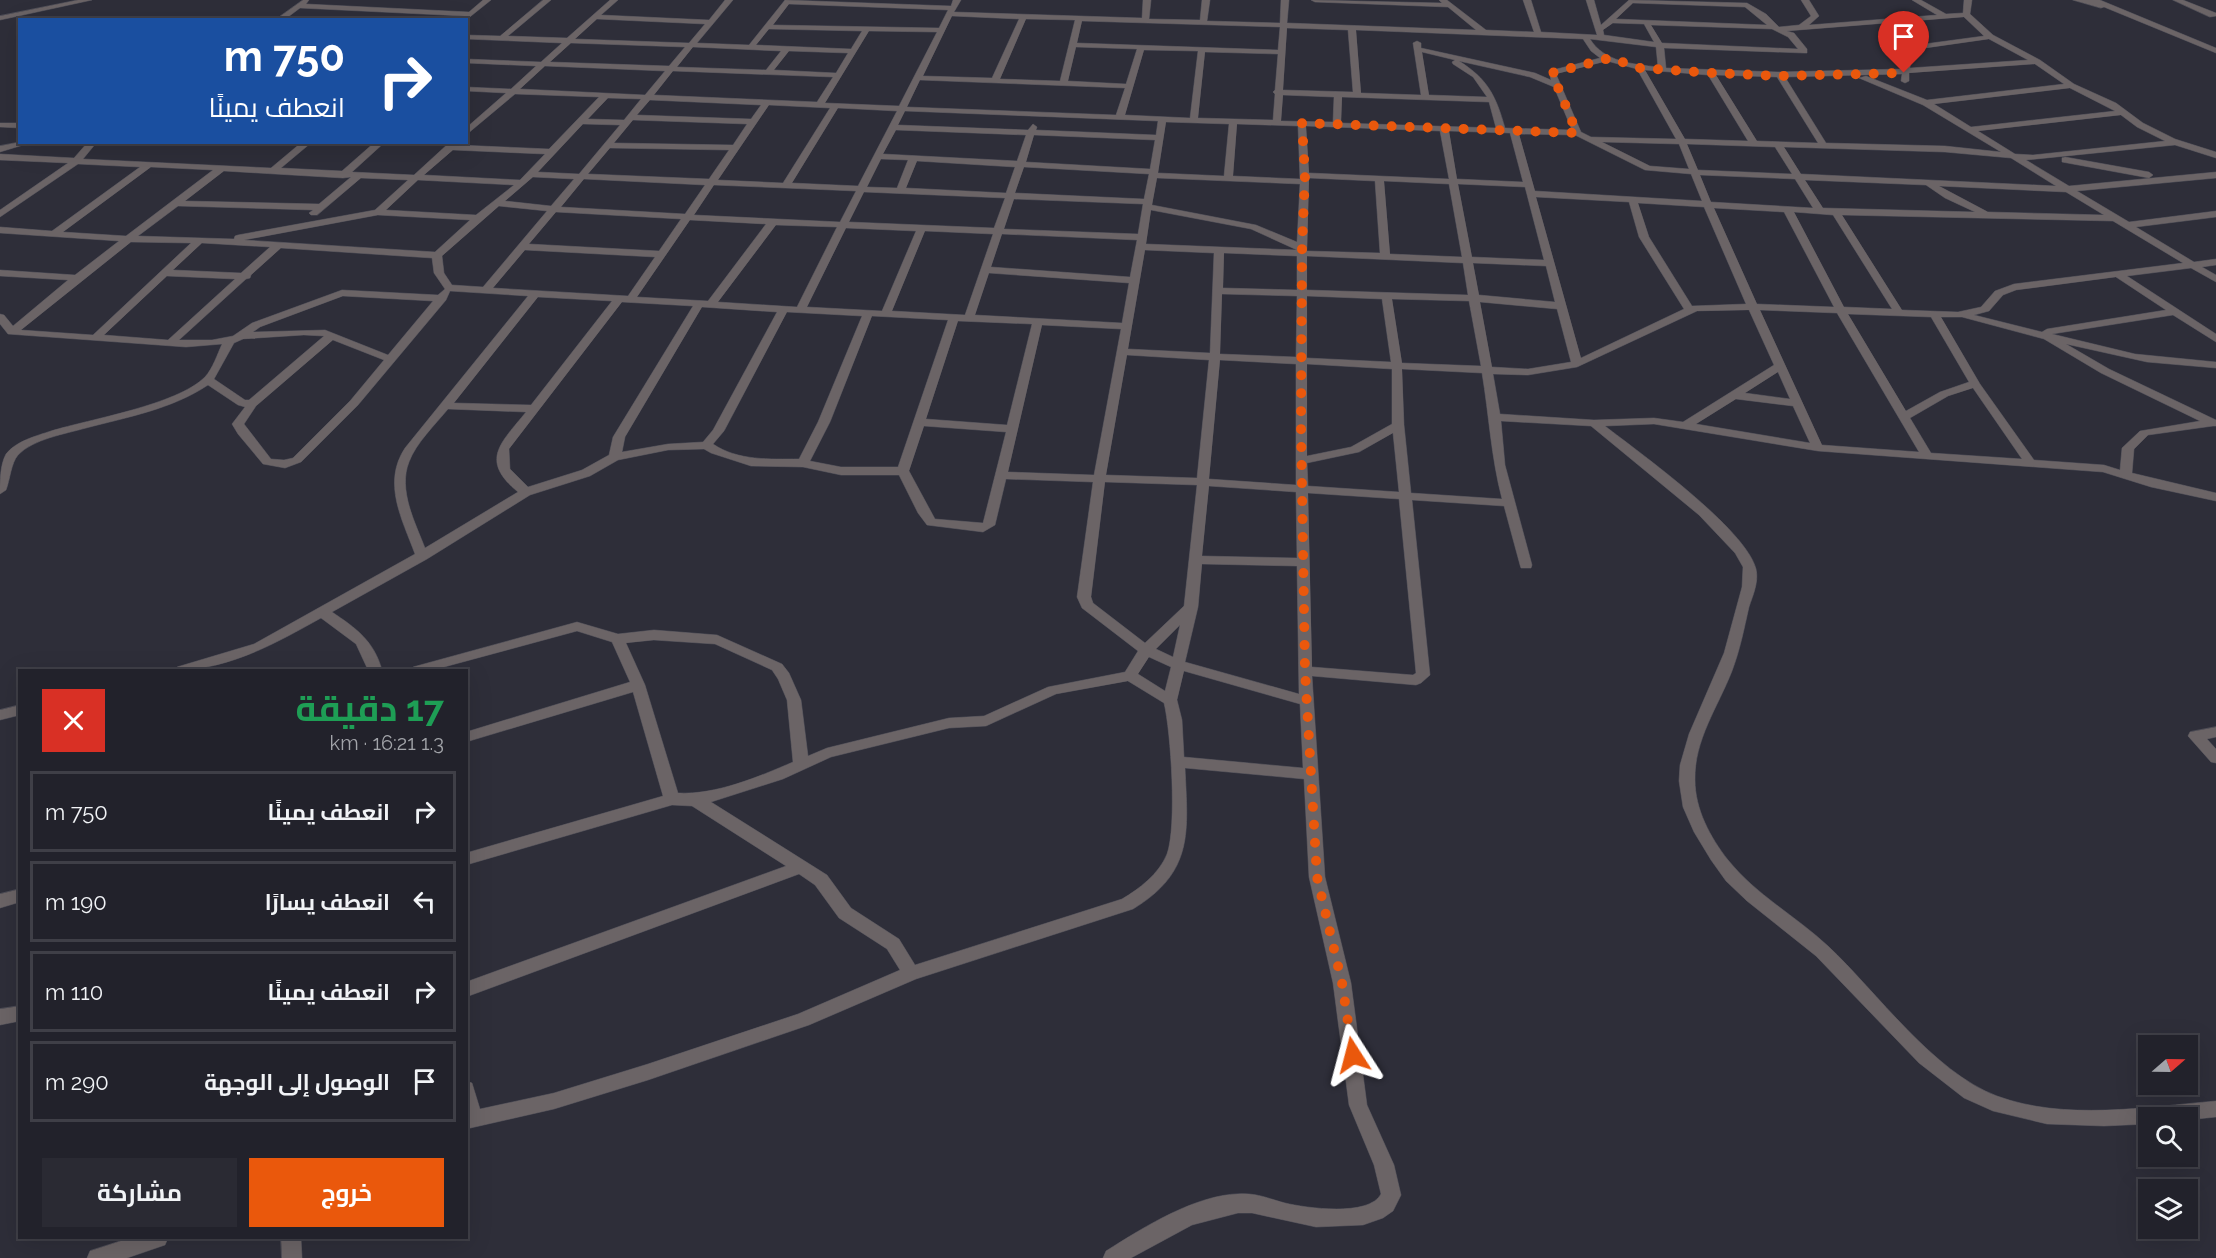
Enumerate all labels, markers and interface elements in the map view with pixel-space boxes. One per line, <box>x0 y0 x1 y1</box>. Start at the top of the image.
pin <box>1878 11 1929 73</box>
icon: arrive <box>1887 20 1920 53</box>
text: 750 m <box>224 32 345 81</box>
icon: right <box>366 42 444 120</box>
text: انعطف يمينًا <box>208 92 345 123</box>
text: 17 دقيقة <box>296 687 444 729</box>
button: close <box>42 689 105 752</box>
text: 1.3 km · 16:21 <box>330 731 444 755</box>
icon: right <box>408 795 441 828</box>
text: 750 m <box>45 799 108 825</box>
text: انعطف يمينًا <box>267 799 390 825</box>
icon: left <box>408 885 441 918</box>
text: 190 m <box>45 889 107 915</box>
text: انعطف يسارًا <box>265 889 390 915</box>
icon: right <box>408 975 441 1008</box>
text: 110 m <box>45 979 103 1005</box>
text: انعطف يمينًا <box>267 979 390 1005</box>
position arrow <box>1321 1023 1385 1087</box>
north arrow <box>2138 1035 2198 1095</box>
map controls <box>2138 1035 2198 1239</box>
icon: arrive <box>408 1065 441 1098</box>
text: 290 m <box>45 1069 109 1095</box>
text: الوصول إلى الوجهة <box>204 1069 390 1095</box>
button: search <box>2138 1107 2198 1167</box>
button: مشاركة <box>42 1158 237 1227</box>
button: خروج <box>249 1158 444 1227</box>
button: layers <box>2138 1179 2198 1239</box>

